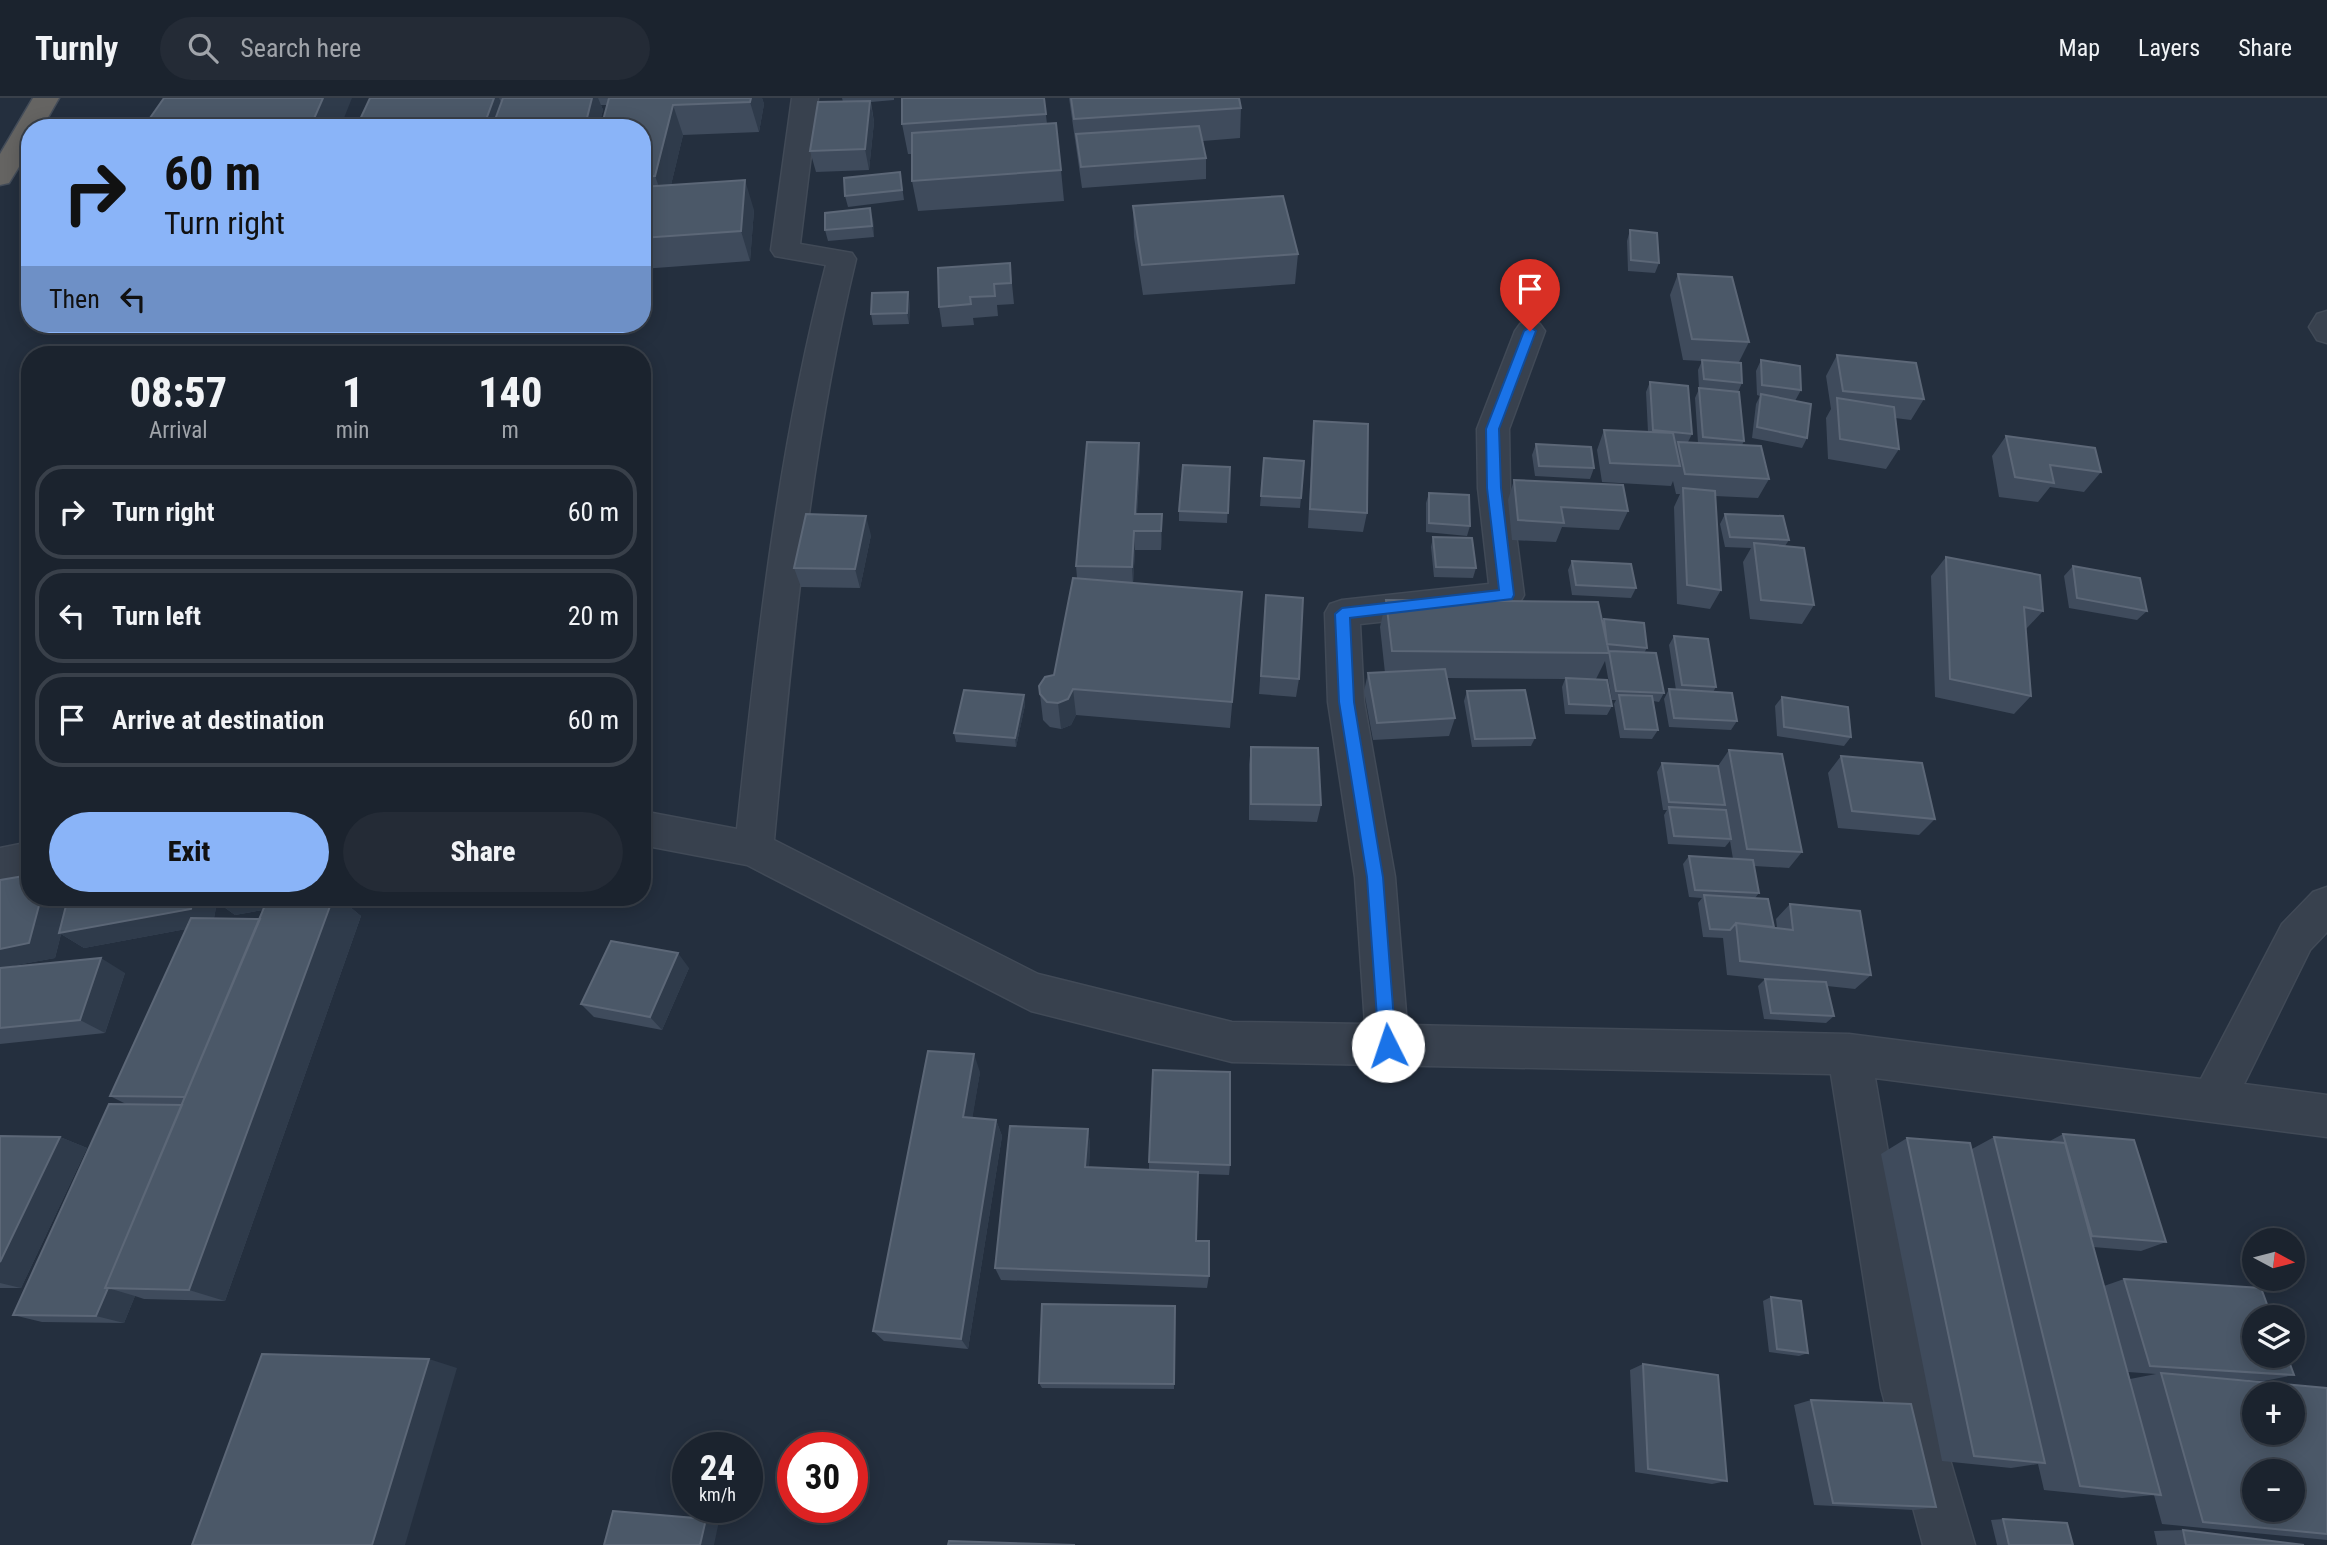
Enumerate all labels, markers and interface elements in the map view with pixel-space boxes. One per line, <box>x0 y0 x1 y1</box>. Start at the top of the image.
search box <box>160 17 650 80</box>
text: Turnly <box>35 29 118 68</box>
icon: search <box>184 29 222 67</box>
text: Search here <box>240 33 361 63</box>
text: Map <box>2059 34 2100 62</box>
text: Layers <box>2138 34 2200 62</box>
text: Share <box>2238 34 2292 62</box>
text: 60 m <box>164 145 261 202</box>
icon: right <box>49 147 140 238</box>
text: Turn right <box>164 204 285 242</box>
pin <box>1500 259 1560 331</box>
icon: arrive <box>1511 270 1549 308</box>
icon: left <box>114 280 152 318</box>
text: Then <box>49 284 100 314</box>
text: 08:57 <box>130 368 227 417</box>
text: 1 <box>342 368 363 417</box>
text: 140 <box>478 368 542 417</box>
text: Arrival <box>149 417 208 444</box>
text: min <box>336 417 369 444</box>
text: m <box>502 417 519 444</box>
icon: right <box>53 493 91 531</box>
text: Turn right <box>112 497 214 527</box>
text: 60 m <box>568 497 619 527</box>
icon: left <box>53 597 91 635</box>
text: Turn left <box>112 601 201 631</box>
text: 20 m <box>568 601 619 631</box>
icon: arrive <box>53 701 91 739</box>
text: Arrive at destination <box>112 705 324 735</box>
text: 60 m <box>568 705 619 735</box>
button: Exit <box>49 812 329 892</box>
button: Share <box>343 812 623 892</box>
position arrow <box>1351 1009 1425 1083</box>
north arrow <box>2242 1228 2305 1292</box>
map controls <box>2242 1228 2305 1522</box>
button: layers <box>2242 1305 2305 1368</box>
button: + <box>2242 1382 2305 1445</box>
speed limit sign: 30 <box>777 1432 868 1523</box>
text: 24 <box>700 1448 735 1489</box>
button: − <box>2242 1459 2305 1522</box>
text: km/h <box>699 1484 736 1505</box>

